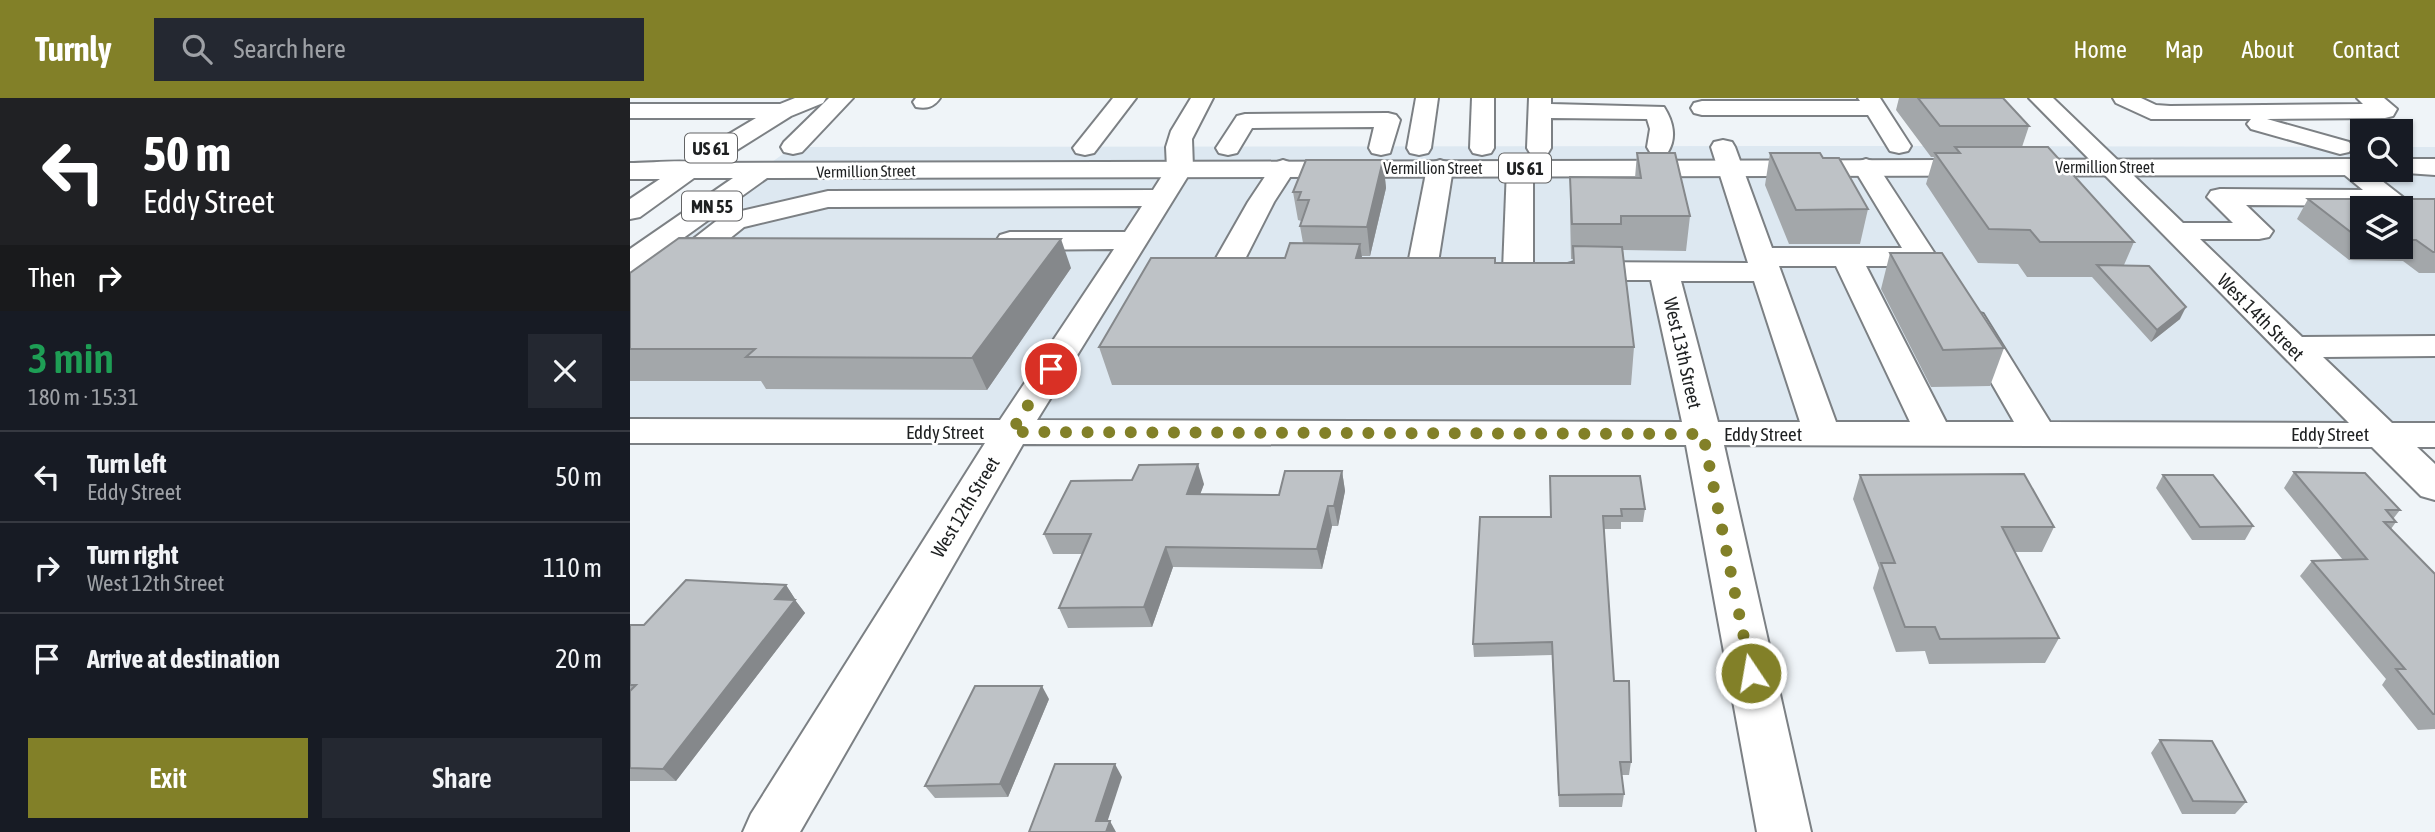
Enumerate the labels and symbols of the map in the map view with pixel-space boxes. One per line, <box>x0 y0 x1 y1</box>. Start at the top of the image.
road number: US 61 <box>685 134 737 162</box>
road number: US 61 <box>1499 154 1551 182</box>
street label: Vermillion Street <box>2055 158 2155 176</box>
street label: Vermillion Street <box>1383 159 1483 177</box>
street label: Vermillion Street <box>816 161 916 181</box>
road number: MN 55 <box>682 192 742 220</box>
street label: West 14th Street <box>2213 269 2309 365</box>
street label: West 13th Street <box>1660 295 1706 411</box>
pin <box>1021 339 1081 399</box>
street label: Eddy Street <box>906 421 984 443</box>
street label: Eddy Street <box>1724 423 1802 445</box>
street label: Eddy Street <box>2291 423 2369 445</box>
street label: West 12th Street <box>926 453 1004 561</box>
position arrow <box>1714 636 1788 710</box>

